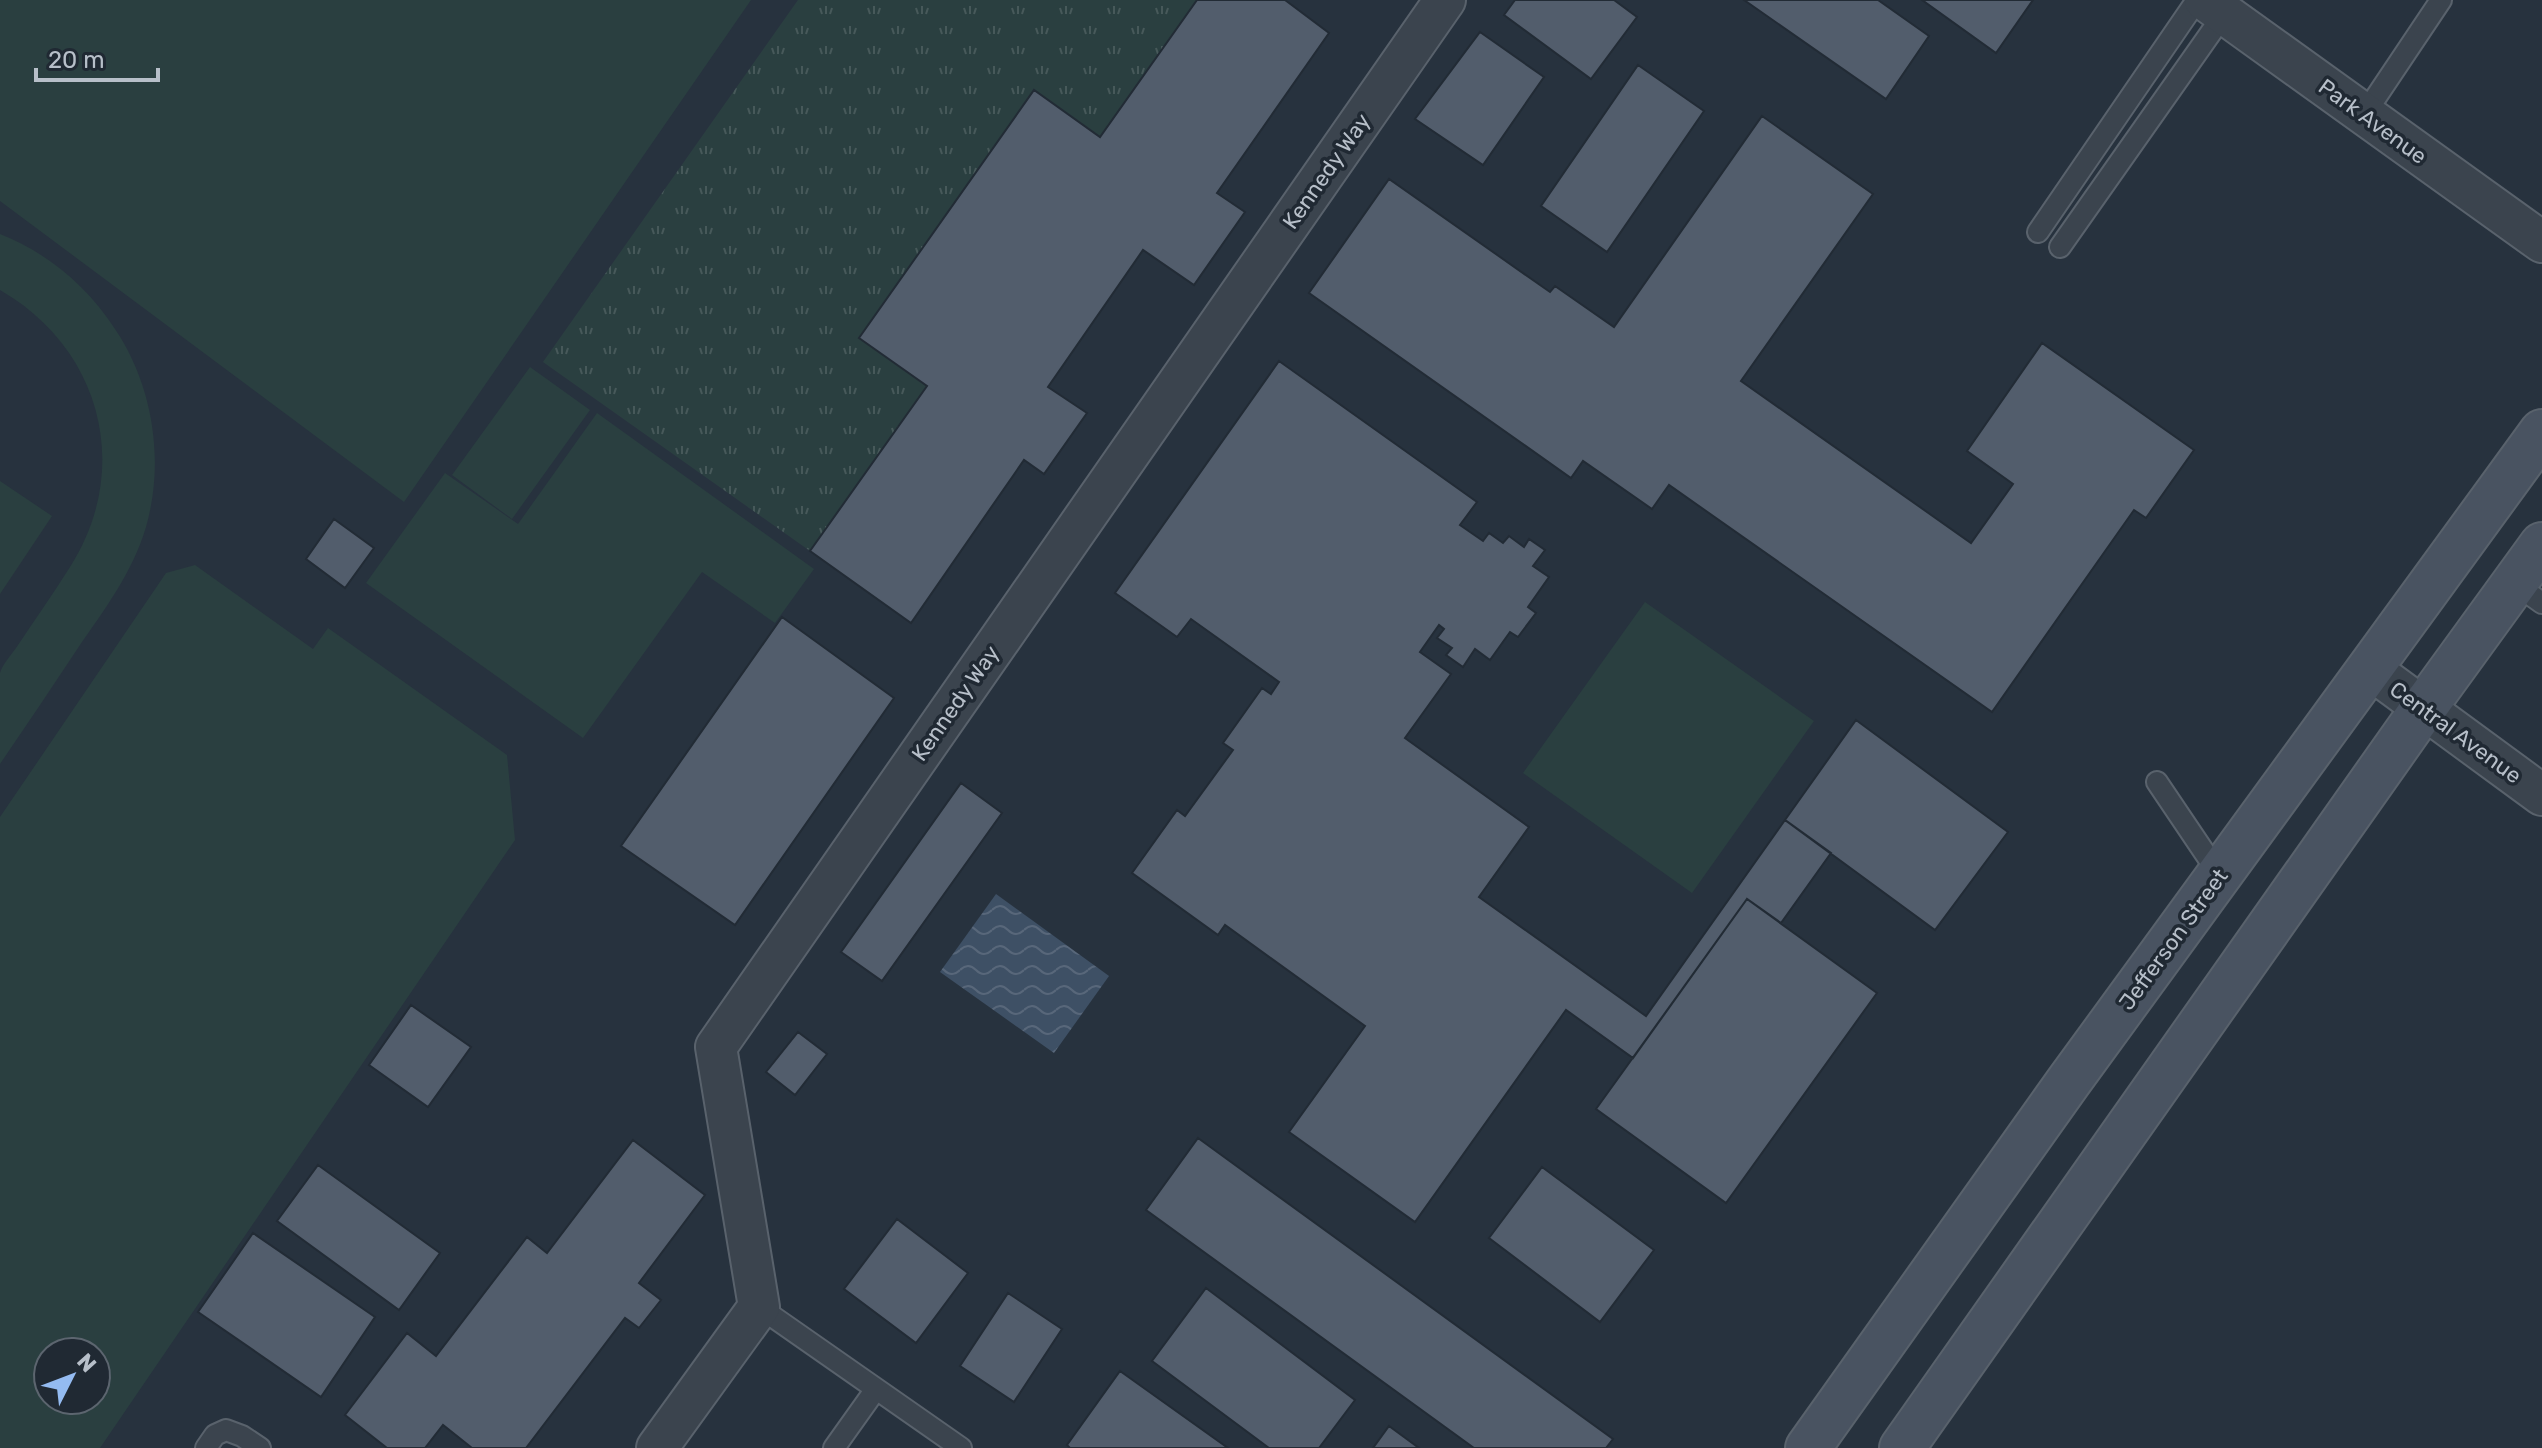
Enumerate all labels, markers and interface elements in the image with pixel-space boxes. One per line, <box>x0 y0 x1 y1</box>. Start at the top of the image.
scale bar <box>36 32 158 82</box>
text: 20 m <box>48 46 105 74</box>
street label: Park Avenue <box>2313 73 2432 170</box>
street label: Kennedy Way <box>1277 108 1376 234</box>
street label: Kennedy Way <box>906 640 1005 766</box>
street label: Central Avenue <box>2385 676 2527 789</box>
street label: Jefferson Street <box>2113 863 2234 1015</box>
north arrow <box>32 1336 112 1416</box>
text: N <box>71 1348 102 1378</box>

